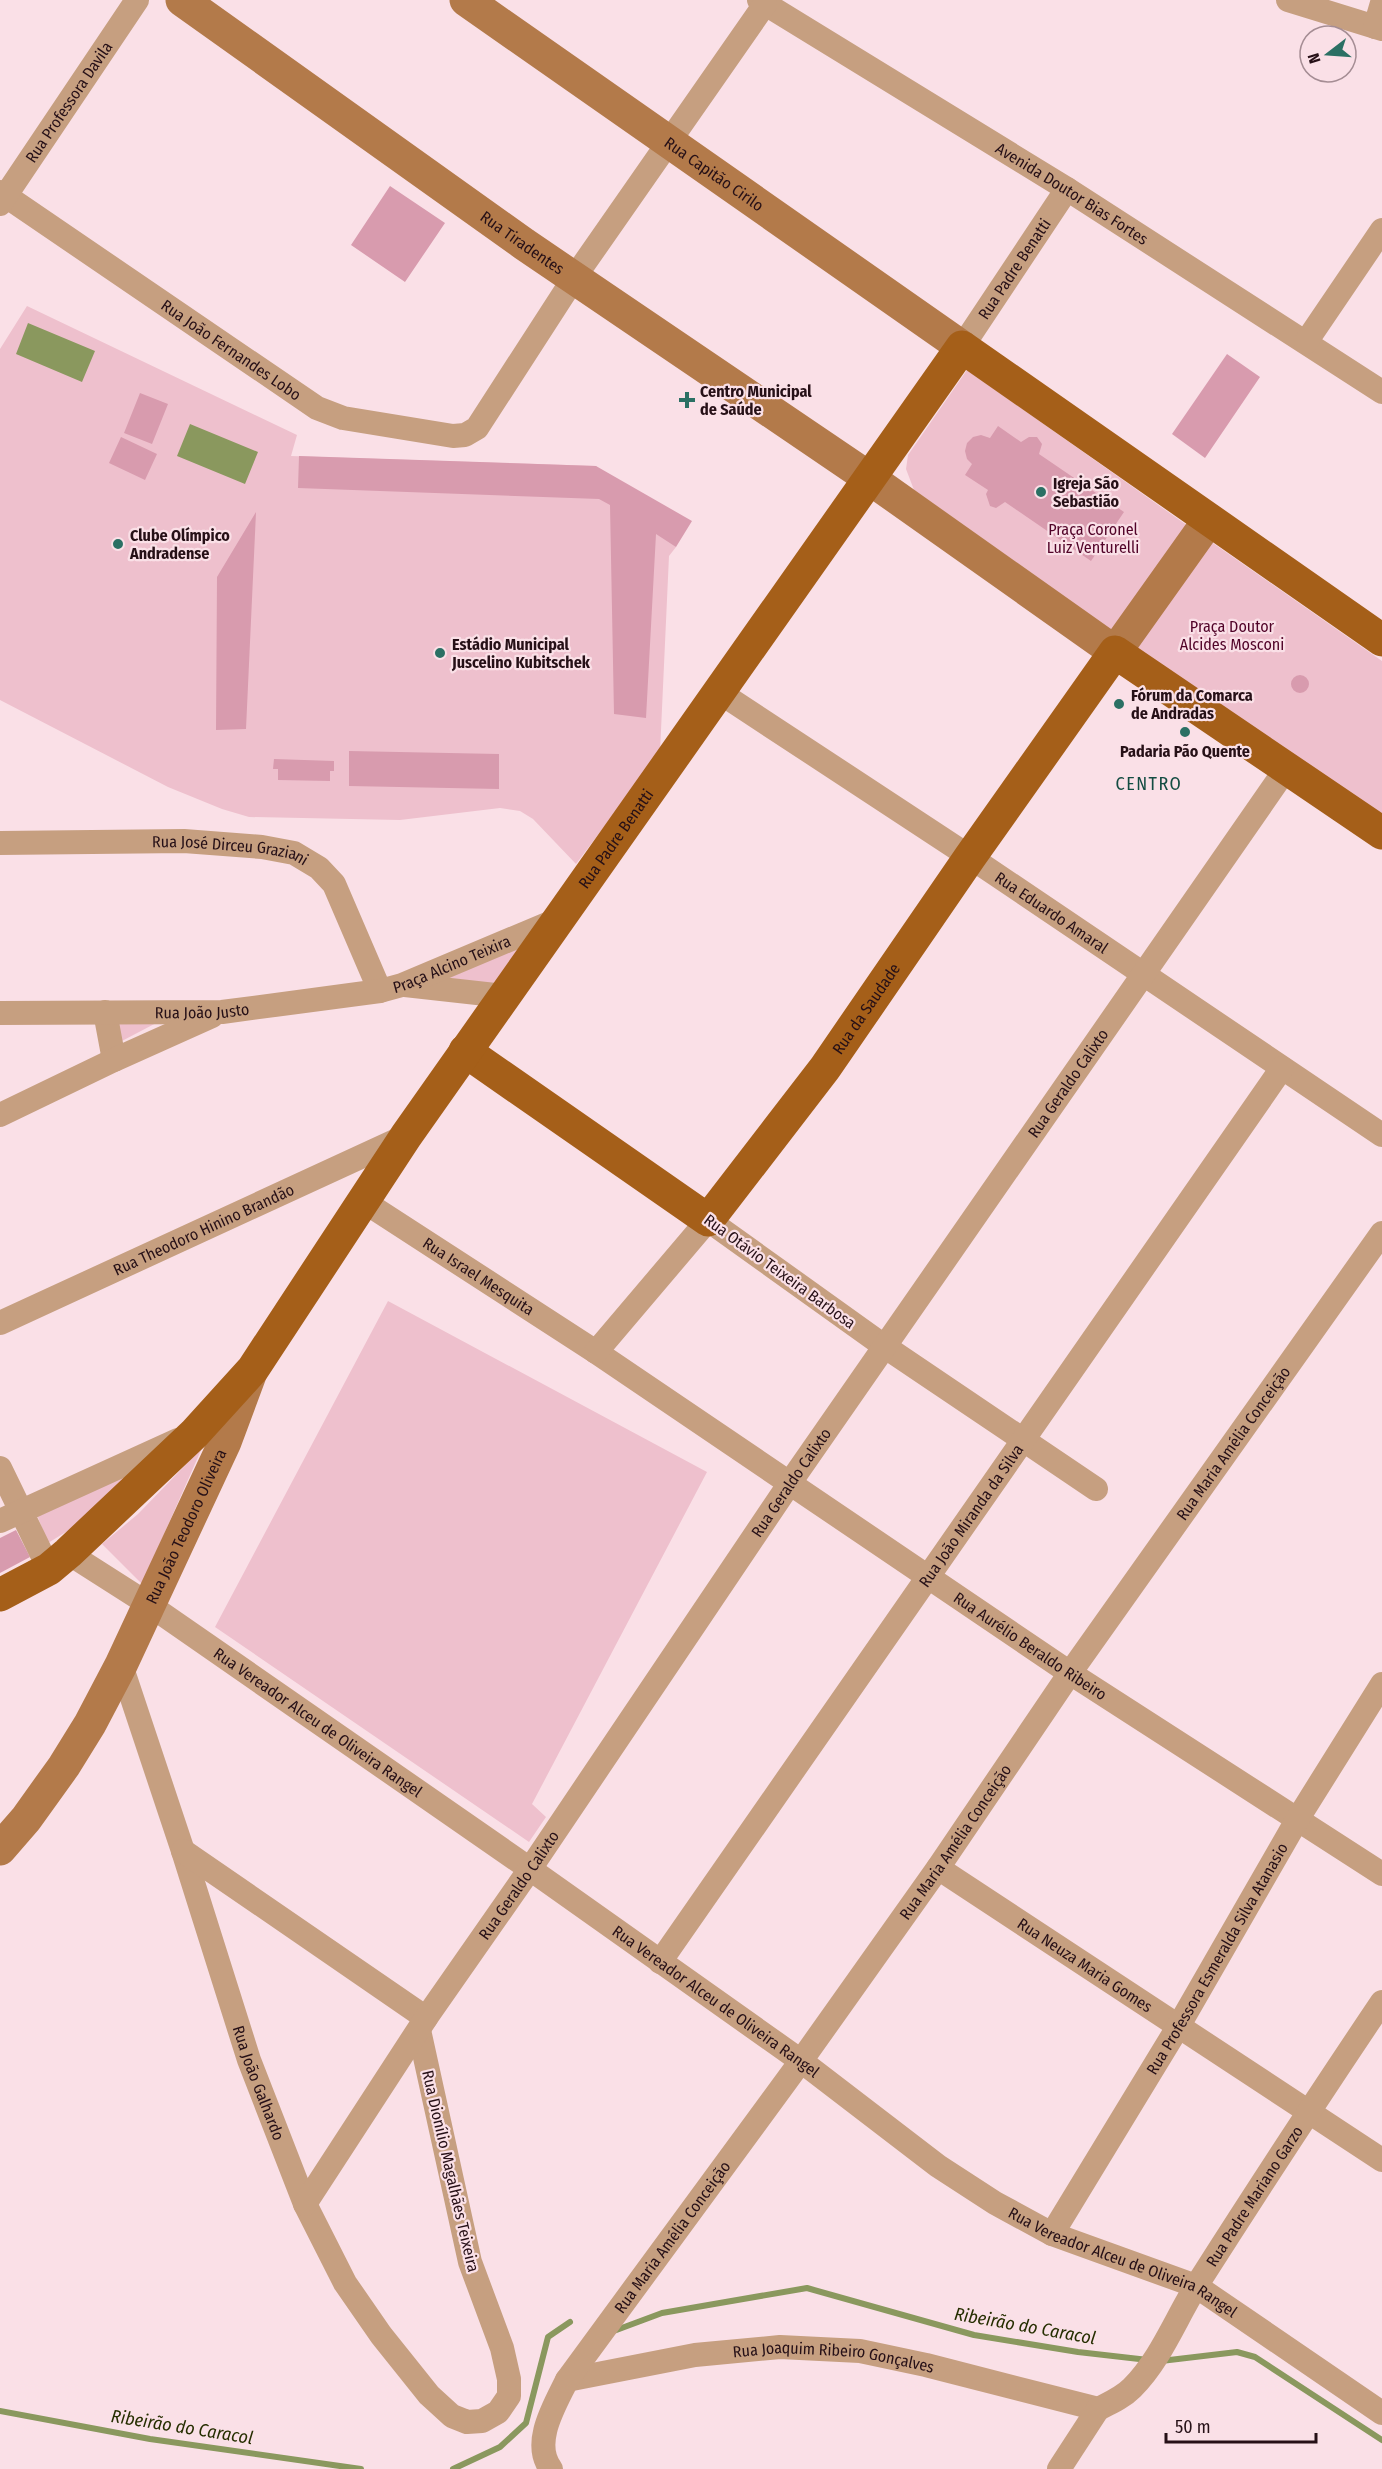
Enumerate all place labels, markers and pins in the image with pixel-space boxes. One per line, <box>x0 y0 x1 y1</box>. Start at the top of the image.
place label: Centro Municipal de Saúde <box>700 382 812 419</box>
marker: Centro Municipal de Saúde <box>678 391 696 409</box>
place label: Igreja São Sebastião <box>1053 474 1120 511</box>
marker: Igreja São Sebastião <box>1034 485 1048 499</box>
place label: Clube Olímpico Andradense <box>129 526 230 563</box>
marker: Clube Olímpico Andradense <box>111 537 125 551</box>
place label: Estádio Municipal Juscelino Kubitschek <box>451 635 591 672</box>
marker: Estádio Municipal Juscelino Kubitschek <box>433 646 447 660</box>
place label: Fórum da Comarca de Andradas <box>1131 686 1253 723</box>
marker: Fórum da Comarca de Andradas <box>1112 697 1126 711</box>
marker: Padaria Pão Quente <box>1178 725 1192 739</box>
place label: Padaria Pão Quente <box>1120 742 1250 761</box>

